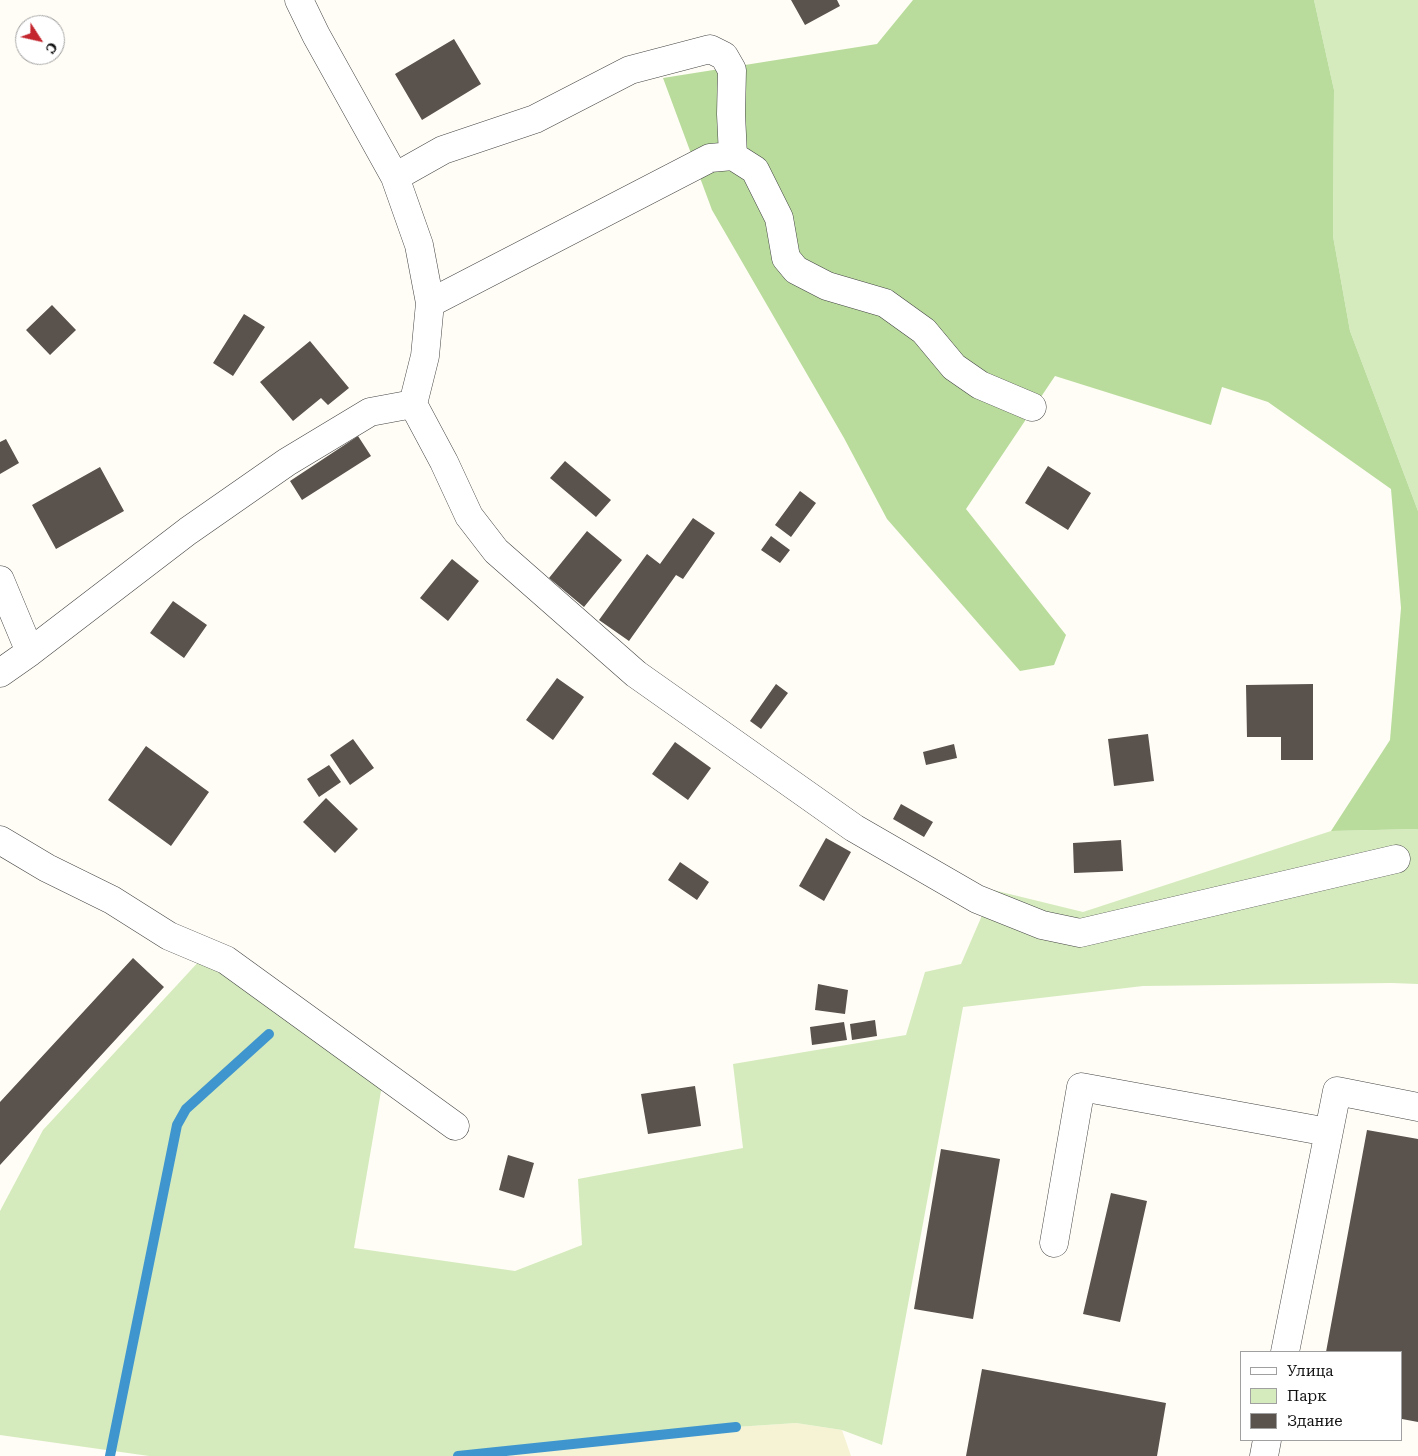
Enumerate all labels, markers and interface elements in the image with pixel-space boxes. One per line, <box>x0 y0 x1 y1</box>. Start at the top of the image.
north arrow <box>15 15 65 65</box>
text: С <box>42 39 61 57</box>
legend <box>1240 1351 1403 1441</box>
text: Улица <box>1287 1362 1333 1380</box>
text: Парк <box>1287 1387 1327 1405</box>
text: Здание <box>1287 1412 1343 1430</box>

